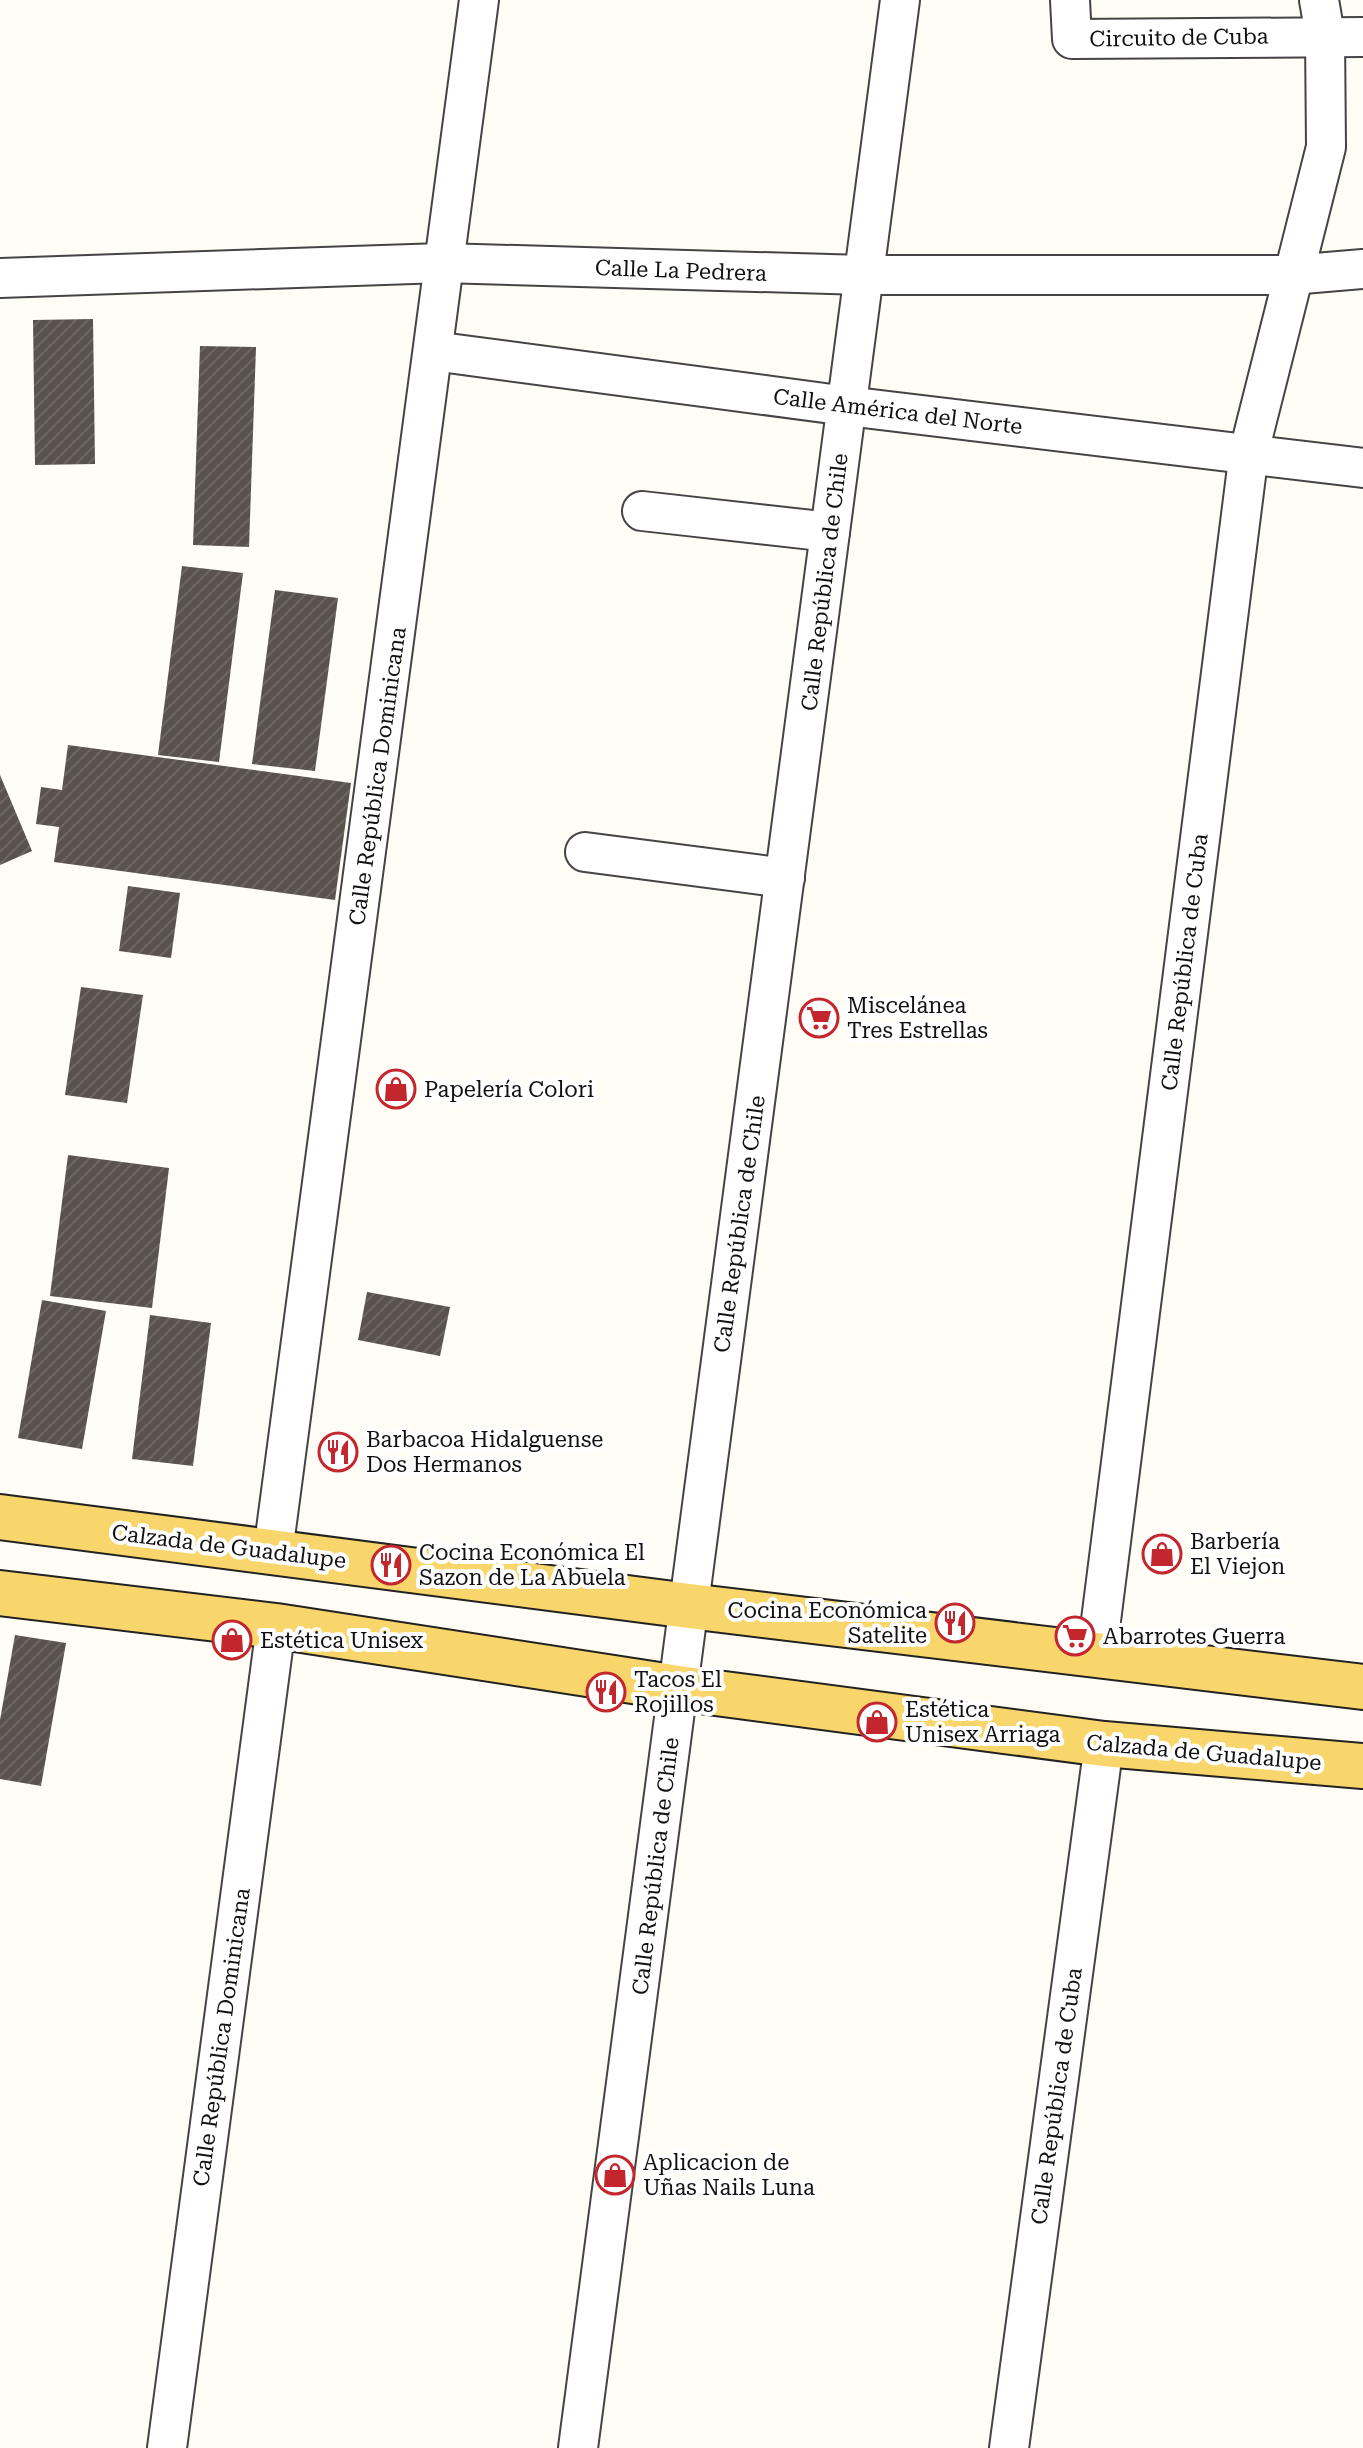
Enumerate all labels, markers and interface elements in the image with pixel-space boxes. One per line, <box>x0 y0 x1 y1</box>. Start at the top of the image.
street label: Circuito de Cuba <box>1089 23 1269 52</box>
street label: Calle La Pedrera <box>595 255 767 286</box>
street label: Calle América del Norte <box>772 384 1024 439</box>
street label: Calle República de Chile <box>796 452 853 712</box>
street label: Calle República Dominicana <box>344 625 411 927</box>
street label: Calle República de Cuba <box>1156 832 1213 1092</box>
place label: Miscelánea Tres Estrellas <box>847 993 988 1043</box>
supermarket icon: Miscelánea Tres Estrellas <box>798 997 840 1039</box>
shop icon: Papelería Colori <box>375 1068 417 1110</box>
place label: Papelería Colori <box>424 1077 594 1102</box>
street label: Calle República de Chile <box>709 1094 770 1354</box>
place label: Barbacoa Hidalguense Dos Hermanos <box>366 1427 603 1477</box>
restaurant icon: Barbacoa Hidalguense Dos Hermanos <box>317 1431 359 1473</box>
street label: Calzada de Guadalupe <box>110 1520 348 1573</box>
place label: Barbería El Viejon <box>1190 1529 1285 1579</box>
shop icon: Barbería El Viejon <box>1141 1533 1183 1575</box>
place label: Cocina Económica El Sazon de La Abuela <box>419 1540 645 1590</box>
restaurant icon: Cocina Económica El Sazon de La Abuela <box>370 1544 412 1586</box>
place label: Cocina Económica Satelite <box>728 1598 927 1648</box>
restaurant icon: Cocina Económica Satelite <box>934 1602 976 1644</box>
supermarket icon: Abarrotes Guerra <box>1054 1615 1096 1657</box>
shop icon: Estética Unisex <box>211 1619 253 1661</box>
place label: Abarrotes Guerra <box>1103 1624 1285 1649</box>
place label: Estética Unisex <box>260 1628 424 1653</box>
place label: Tacos El Rojillos <box>634 1667 722 1717</box>
restaurant icon: Tacos El Rojillos <box>585 1671 627 1713</box>
place label: Estética Unisex Arriaga <box>905 1697 1061 1747</box>
shop icon: Estética Unisex Arriaga <box>856 1701 898 1743</box>
street label: Calzada de Guadalupe <box>1085 1730 1323 1775</box>
street label: Calle República de Chile <box>627 1736 684 1996</box>
street label: Calle República Dominicana <box>188 1886 255 2188</box>
street label: Calle República de Cuba <box>1026 1966 1087 2226</box>
place label: Aplicacion de Uñas Nails Luna <box>643 2150 815 2200</box>
shop icon: Aplicacion de Uñas Nails Luna <box>594 2154 636 2196</box>

